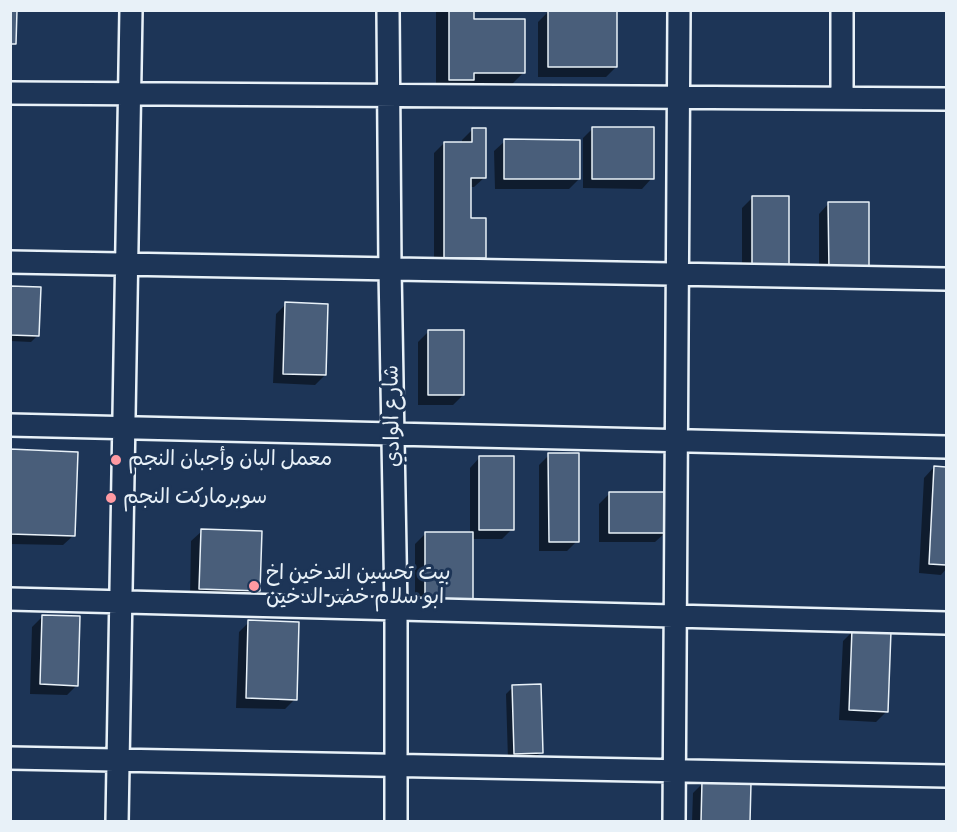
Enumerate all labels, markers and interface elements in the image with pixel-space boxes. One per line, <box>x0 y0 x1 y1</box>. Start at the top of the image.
street label: شارع الوادي <box>380 365 406 467</box>
place label: معمل البان وأجبان النجم <box>128 447 332 473</box>
marker: معمل البان وأجبان النجم <box>109 453 123 467</box>
place label: سوبرماركت النجم <box>123 485 267 511</box>
marker: سوبرماركت النجم <box>104 491 118 505</box>
place label: بيت تحسين التدخين اخ ابو سلام خضر الدخين <box>266 561 451 611</box>
marker: بيت تحسين التدخين اخ ابو سلام خضر الدخين <box>247 579 261 593</box>

